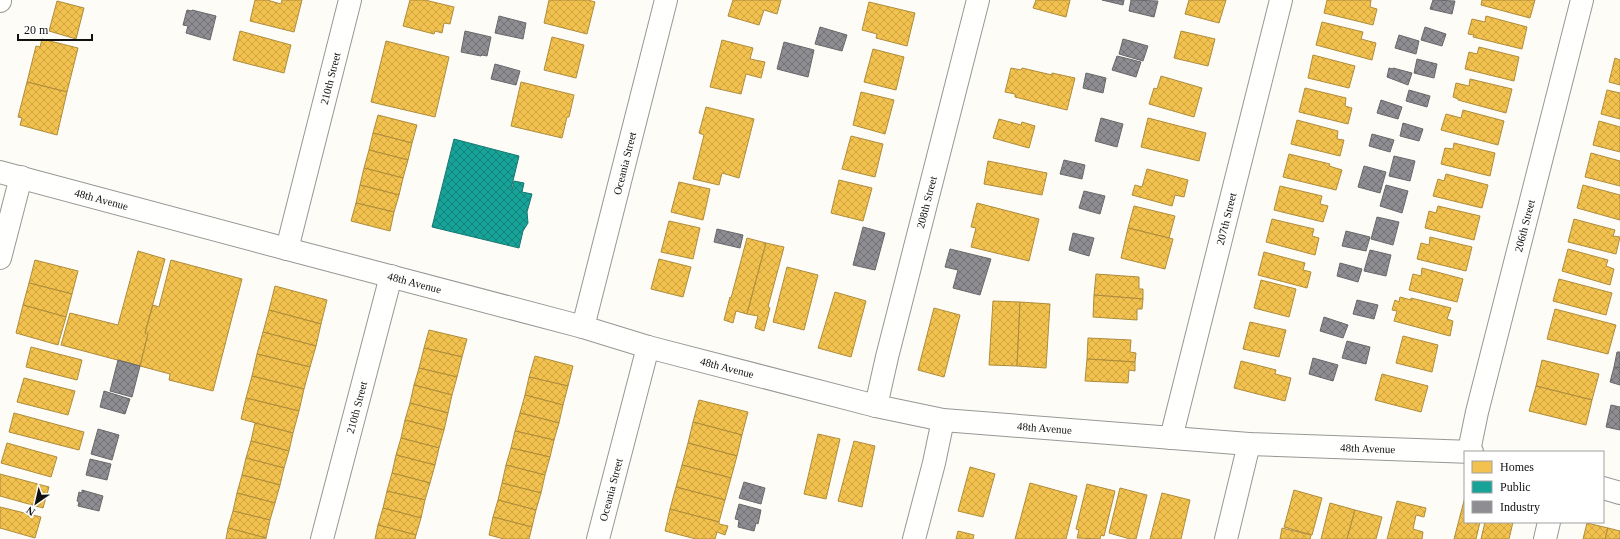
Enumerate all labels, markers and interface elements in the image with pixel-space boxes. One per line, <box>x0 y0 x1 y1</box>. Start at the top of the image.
scale bar <box>18 16 92 42</box>
text: 20 m <box>24 23 49 37</box>
street label: 210th Street <box>318 51 343 106</box>
street label: Oceania Street <box>611 130 638 196</box>
street label: 208th Street <box>914 175 939 230</box>
street label: 48th Avenue <box>73 186 130 212</box>
street label: 207th Street <box>1214 191 1238 246</box>
street label: 206th Street <box>1512 198 1537 253</box>
street label: 48th Avenue <box>386 270 443 295</box>
street label: 48th Avenue <box>699 355 755 380</box>
street label: 210th Street <box>344 380 369 435</box>
street label: 48th Avenue <box>1017 420 1073 436</box>
street label: 48th Avenue <box>1340 441 1396 455</box>
legend <box>1464 451 1604 523</box>
street label: Oceania Street <box>597 457 625 522</box>
text: Homes <box>1500 460 1534 474</box>
text: Public <box>1500 480 1531 494</box>
north arrow <box>16 483 56 523</box>
text: Industry <box>1500 500 1540 514</box>
text: N <box>24 504 37 518</box>

